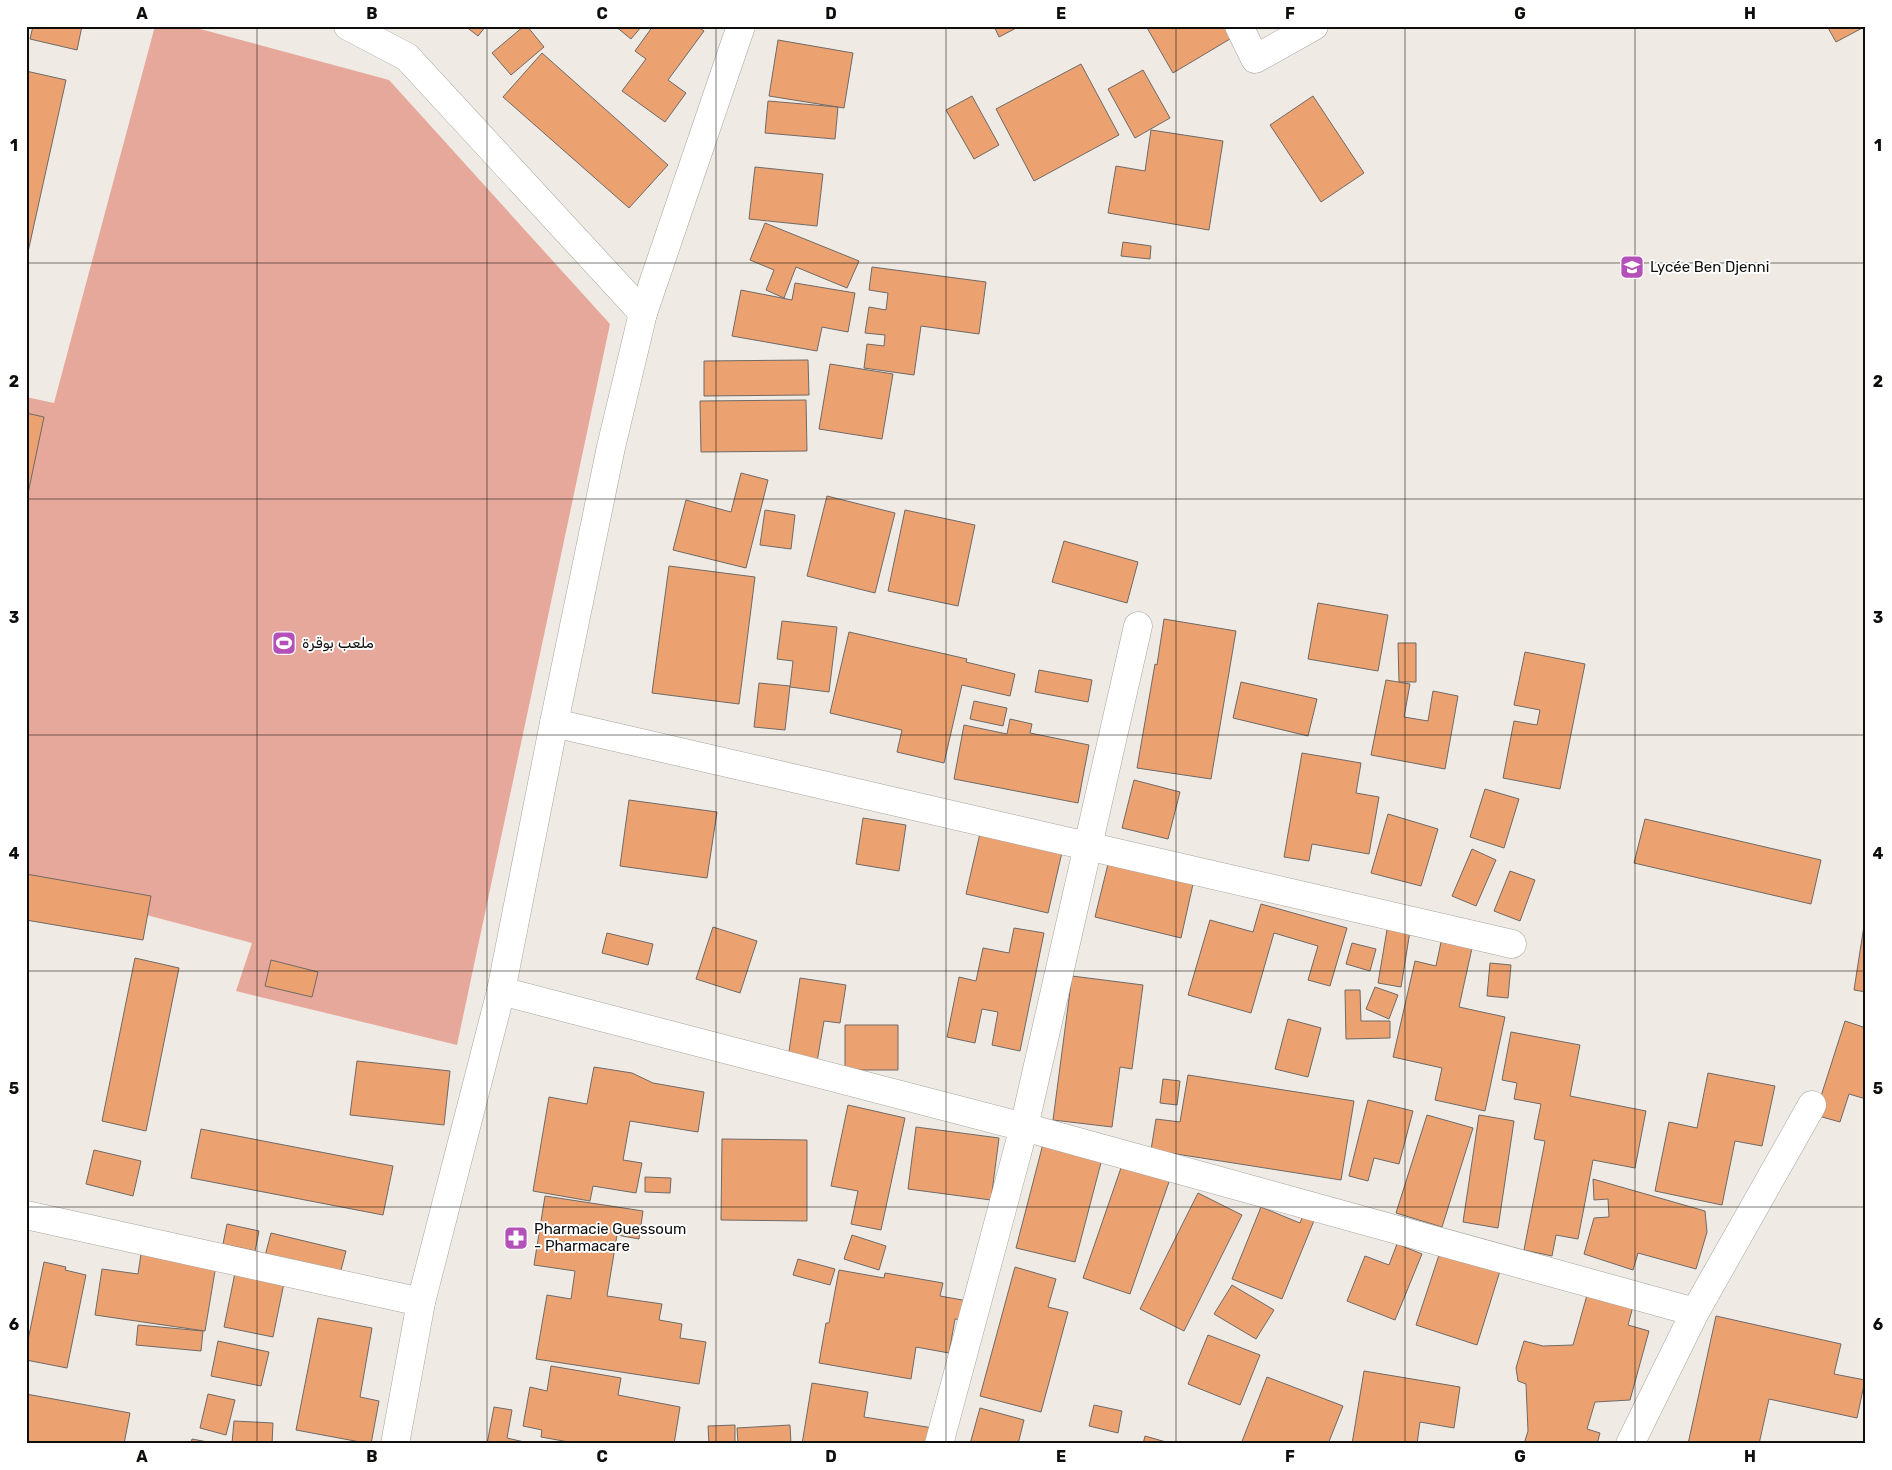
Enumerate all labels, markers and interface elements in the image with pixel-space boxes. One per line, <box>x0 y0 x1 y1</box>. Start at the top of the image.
text: A <box>136 4 148 23</box>
text: B <box>366 4 378 23</box>
text: C <box>596 4 608 23</box>
text: D <box>825 4 837 23</box>
text: E <box>1056 4 1066 23</box>
text: F <box>1285 4 1295 23</box>
text: G <box>1514 4 1526 23</box>
text: H <box>1744 4 1756 23</box>
text: 1 <box>10 136 18 155</box>
text: 1 <box>1874 136 1882 155</box>
school or university icon: Lycée Ben Djenni <box>1619 254 1645 280</box>
place label: Lycée Ben Djenni <box>1650 258 1769 276</box>
text: 2 <box>9 372 19 391</box>
text: 2 <box>1873 372 1883 391</box>
text: 3 <box>9 608 19 627</box>
text: 3 <box>1873 608 1883 627</box>
sports icon: ملعب بوقرة <box>271 630 297 656</box>
place label: ملعب بوقرة <box>302 634 374 652</box>
text: 4 <box>9 844 20 863</box>
text: 4 <box>1873 844 1884 863</box>
text: 5 <box>9 1079 19 1098</box>
text: 5 <box>1873 1079 1883 1098</box>
place label: Pharmacie Guessoum - Pharmacare <box>534 1220 686 1255</box>
pharmacy icon: Pharmacie Guessoum - Pharmacare <box>503 1225 529 1251</box>
text: 6 <box>9 1315 19 1334</box>
text: 6 <box>1873 1315 1883 1334</box>
text: A <box>136 1447 148 1466</box>
text: B <box>366 1447 378 1466</box>
text: C <box>596 1447 608 1466</box>
text: D <box>825 1447 837 1466</box>
text: E <box>1056 1447 1066 1466</box>
text: F <box>1285 1447 1295 1466</box>
text: G <box>1514 1447 1526 1466</box>
text: H <box>1744 1447 1756 1466</box>

